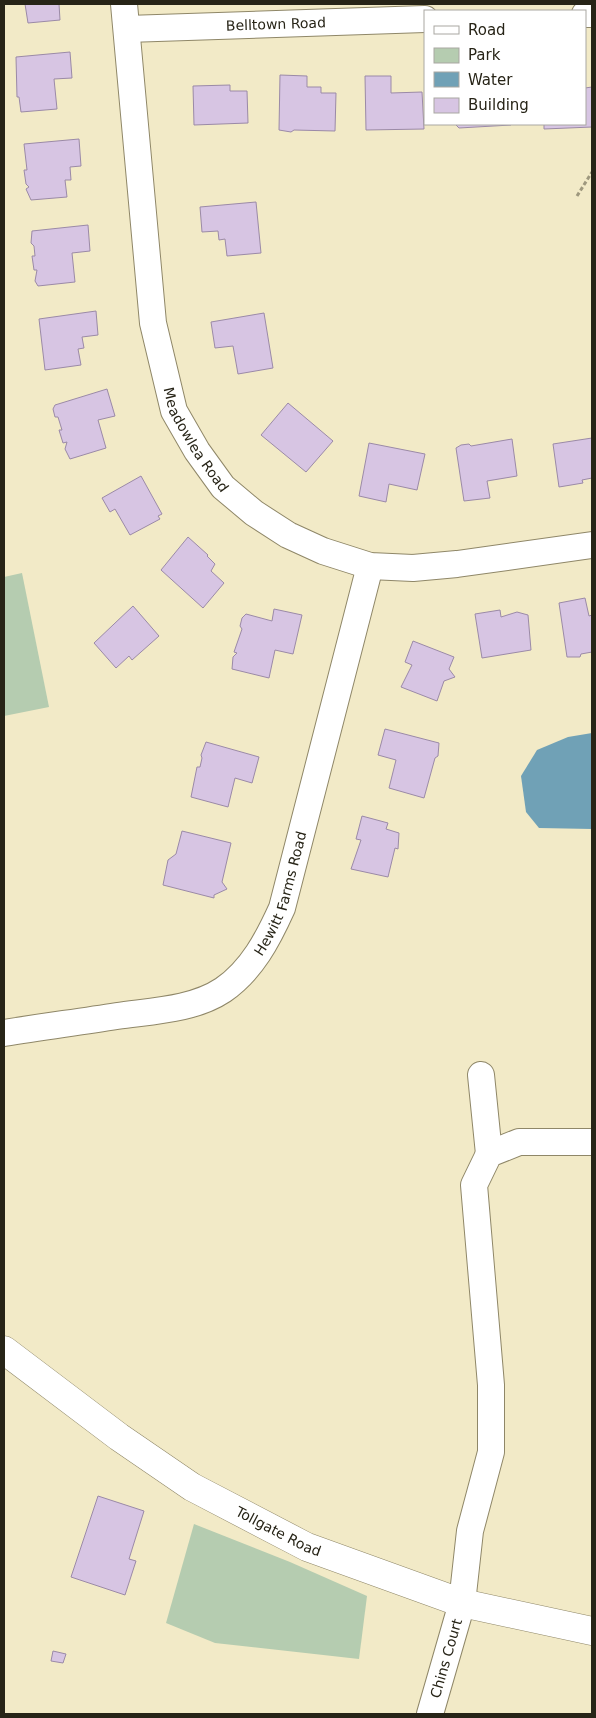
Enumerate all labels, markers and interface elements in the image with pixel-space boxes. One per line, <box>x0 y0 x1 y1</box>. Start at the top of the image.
legend <box>424 10 586 125</box>
street label: Belltown Road <box>226 14 326 34</box>
text: Road <box>468 21 506 39</box>
text: Park <box>468 46 501 64</box>
text: Water <box>468 71 513 89</box>
text: Building <box>468 96 529 114</box>
street label: Meadowlea Road <box>161 386 232 495</box>
street label: Hewitt Farms Road <box>251 830 309 959</box>
street label: Tollgate Road <box>232 1503 323 1559</box>
street label: Chins Court <box>427 1616 465 1700</box>

